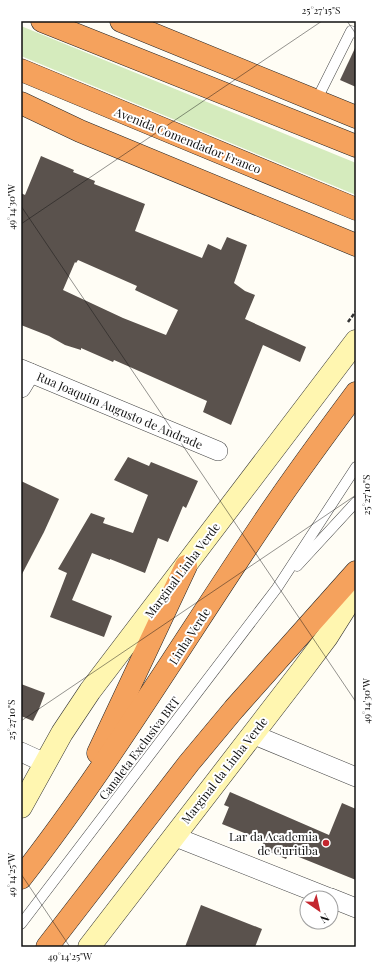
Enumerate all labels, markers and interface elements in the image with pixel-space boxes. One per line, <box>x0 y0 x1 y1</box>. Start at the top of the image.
text: 25°27'15"S <box>302 3 340 17</box>
street label: Avenida Comendador Franco <box>111 103 264 177</box>
text: 49°14'30"W <box>4 183 18 230</box>
street label: Rua Joaquim Augusto de Andrade <box>35 368 205 452</box>
text: 25°27'10"S <box>359 475 373 515</box>
street label: Marginal Linha Verde <box>141 519 223 621</box>
street label: Linha Verde <box>165 605 213 667</box>
text: 49°14'30"W <box>359 677 373 724</box>
street label: Canaleta Exclusiva BRT <box>95 693 183 803</box>
text: 25°27'10"S <box>4 700 18 740</box>
street label: Marginal da Linha Verde <box>177 713 271 827</box>
place label: Lar da Academia de Curitiba <box>229 828 318 858</box>
marker: Lar da Academia de Curitiba <box>321 838 331 848</box>
text: 49°14'25"W <box>4 852 18 897</box>
north arrow <box>299 890 339 930</box>
text: N <box>317 910 332 927</box>
text: 49°14'25"W <box>48 949 93 963</box>

